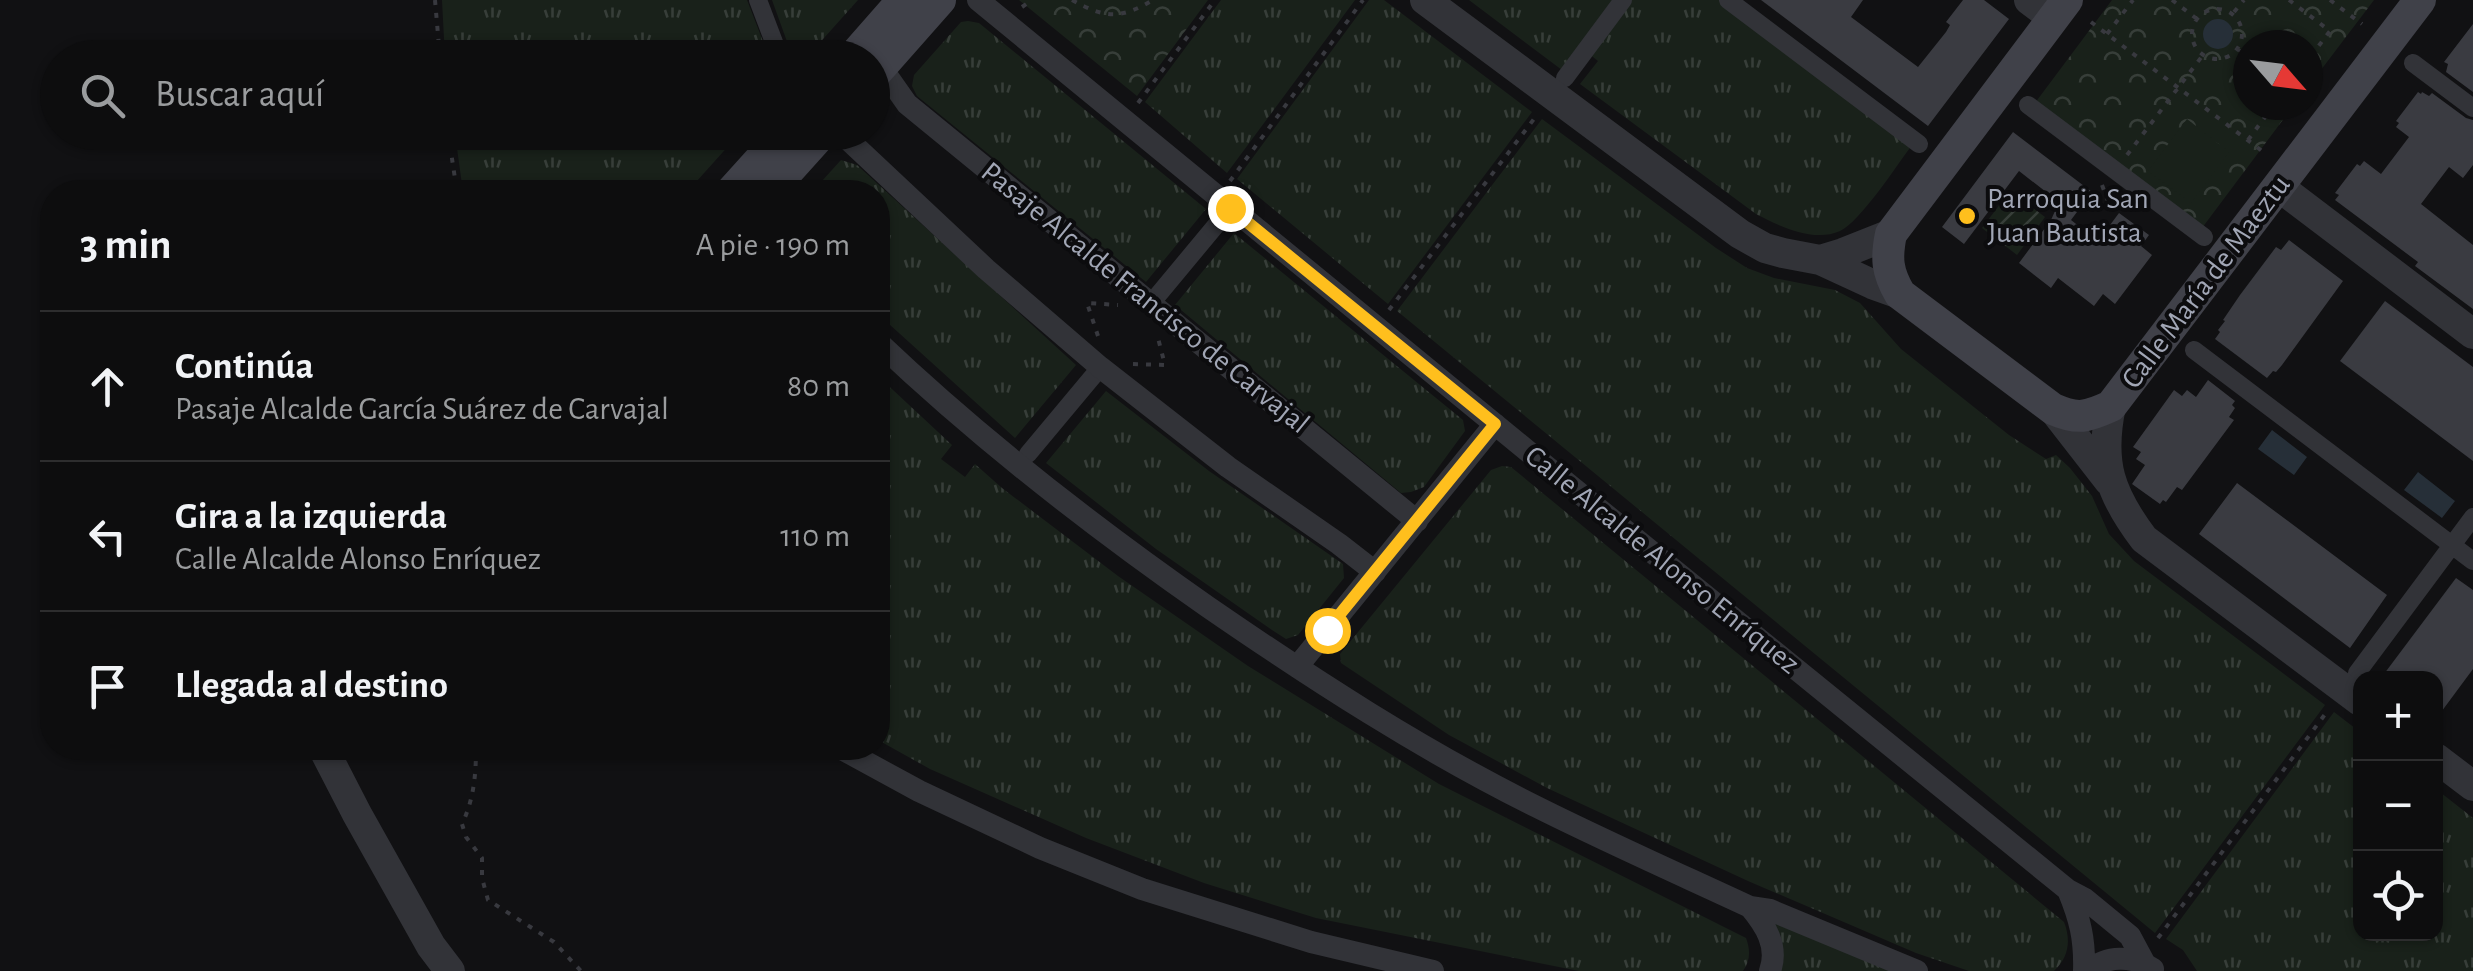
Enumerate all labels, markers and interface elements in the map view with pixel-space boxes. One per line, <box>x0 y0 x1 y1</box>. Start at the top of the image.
north arrow <box>2233 30 2323 120</box>
search box <box>40 40 890 150</box>
icon: search <box>75 68 130 123</box>
text: Buscar aquí <box>155 76 324 114</box>
street label: Pasaje Alcalde Francisco de Carvajal <box>975 157 1315 439</box>
street label: Calle María de Maeztu <box>2116 170 2296 394</box>
place label: Parroquia San Juan Bautista <box>1987 184 2149 248</box>
route end <box>1208 186 1254 232</box>
marker: Parroquia San Juan Bautista <box>1956 205 1978 227</box>
text: 3 min <box>80 224 172 266</box>
text: A pie · 190 m <box>696 229 850 261</box>
text: Continúa <box>175 348 314 386</box>
icon: ahead <box>80 359 135 414</box>
text: 80 m <box>787 370 850 402</box>
text: Pasaje Alcalde García Suárez de Carvajal <box>175 393 669 425</box>
street label: Calle Alcalde Alonso Enríquez <box>1519 440 1805 680</box>
text: Gira a la izquierda <box>175 498 447 536</box>
icon: left <box>80 509 135 564</box>
text: 110 m <box>780 520 850 552</box>
text: Calle Alcalde Alonso Enríquez <box>175 543 541 575</box>
route start <box>1305 608 1351 654</box>
icon: arrive <box>80 659 135 714</box>
text: Llegada al destino <box>175 667 448 705</box>
map controls <box>2353 671 2443 941</box>
button: + <box>2353 671 2443 761</box>
button: − <box>2353 761 2443 851</box>
button: locate <box>2353 851 2443 941</box>

